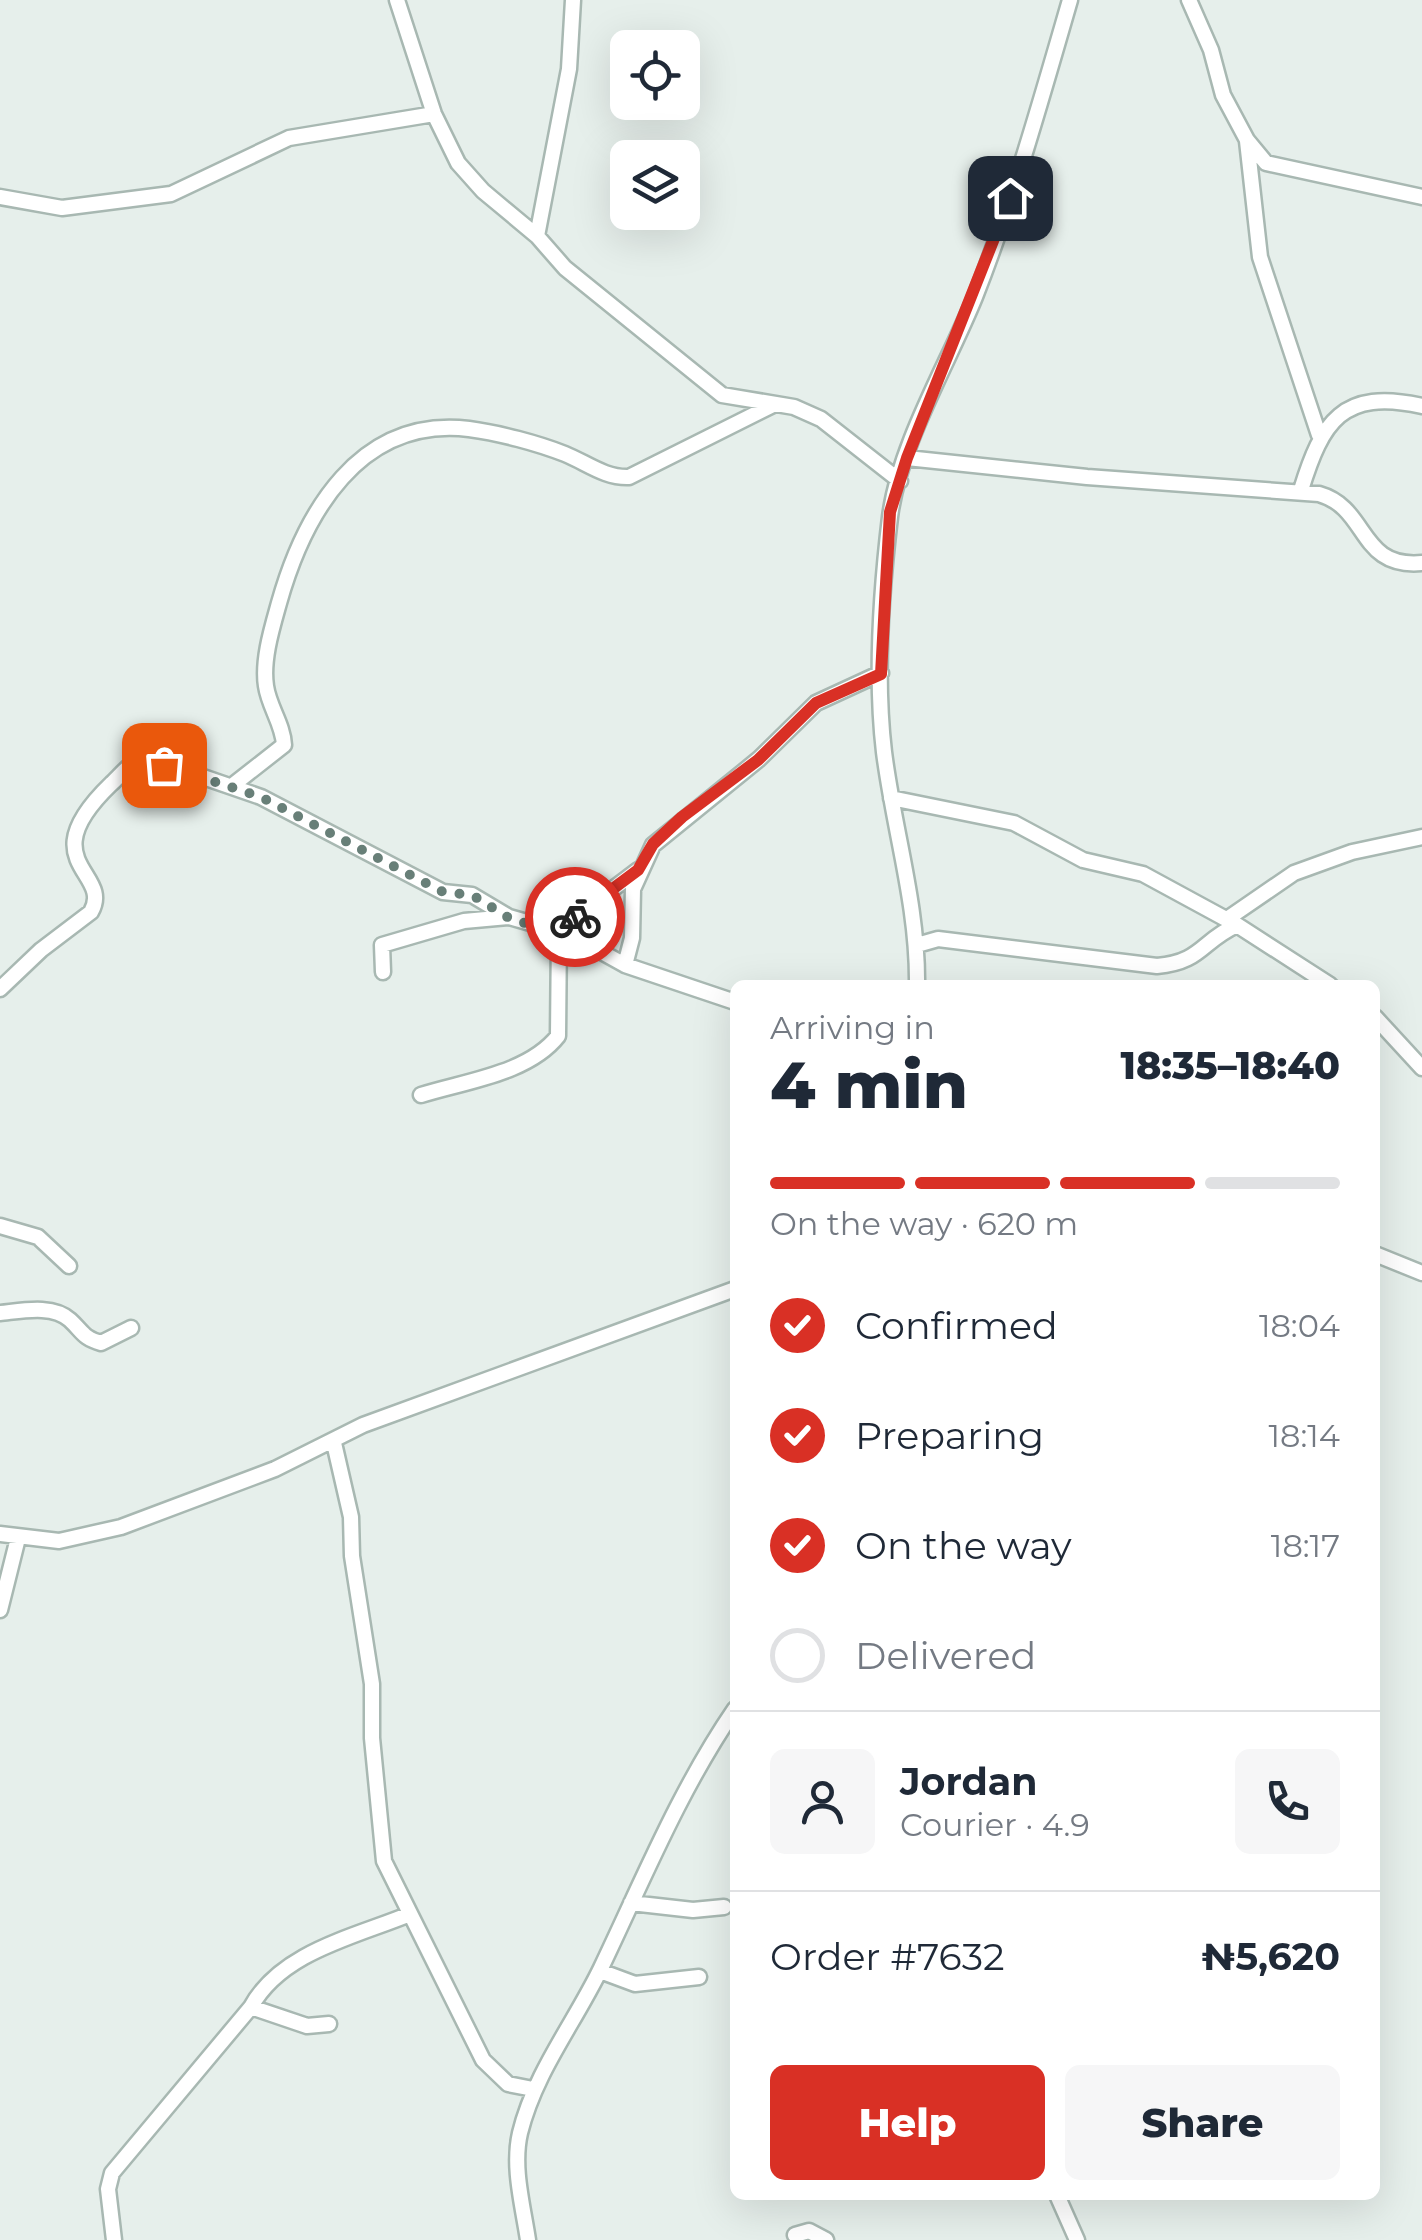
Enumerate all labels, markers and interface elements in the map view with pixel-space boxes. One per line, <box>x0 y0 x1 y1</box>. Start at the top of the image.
map controls <box>610 30 700 230</box>
button: locate <box>610 30 700 120</box>
button: layers <box>610 140 700 230</box>
pin <box>968 156 1053 241</box>
icon: home <box>983 171 1038 226</box>
pin <box>122 723 207 808</box>
icon: bag <box>137 738 192 793</box>
courier <box>525 867 625 967</box>
icon: bike <box>548 890 603 945</box>
text: Arriving in <box>770 1008 935 1047</box>
text: 18:35–18:40 <box>1121 1042 1340 1089</box>
text: 4 min <box>770 1045 968 1124</box>
text: On the way · 620 m <box>770 1204 1078 1243</box>
icon: check <box>770 1298 825 1353</box>
text: Confirmed <box>855 1302 1058 1349</box>
text: 18:04 <box>1259 1306 1340 1345</box>
icon: check <box>770 1408 825 1463</box>
text: Preparing <box>855 1412 1044 1459</box>
text: 18:14 <box>1269 1416 1340 1455</box>
icon: check <box>770 1518 825 1573</box>
text: On the way <box>855 1522 1072 1569</box>
text: 18:17 <box>1271 1526 1340 1565</box>
text: Delivered <box>855 1632 1036 1679</box>
button: person <box>770 1749 875 1854</box>
button: phone <box>1235 1749 1340 1854</box>
text: Jordan <box>900 1758 1038 1805</box>
text: Courier · 4.9 <box>900 1805 1090 1844</box>
text: Order #7632 <box>770 1933 1005 1980</box>
text: ₦5,620 <box>1201 1933 1340 1980</box>
button: Help <box>770 2065 1045 2180</box>
button: Share <box>1065 2065 1340 2180</box>

